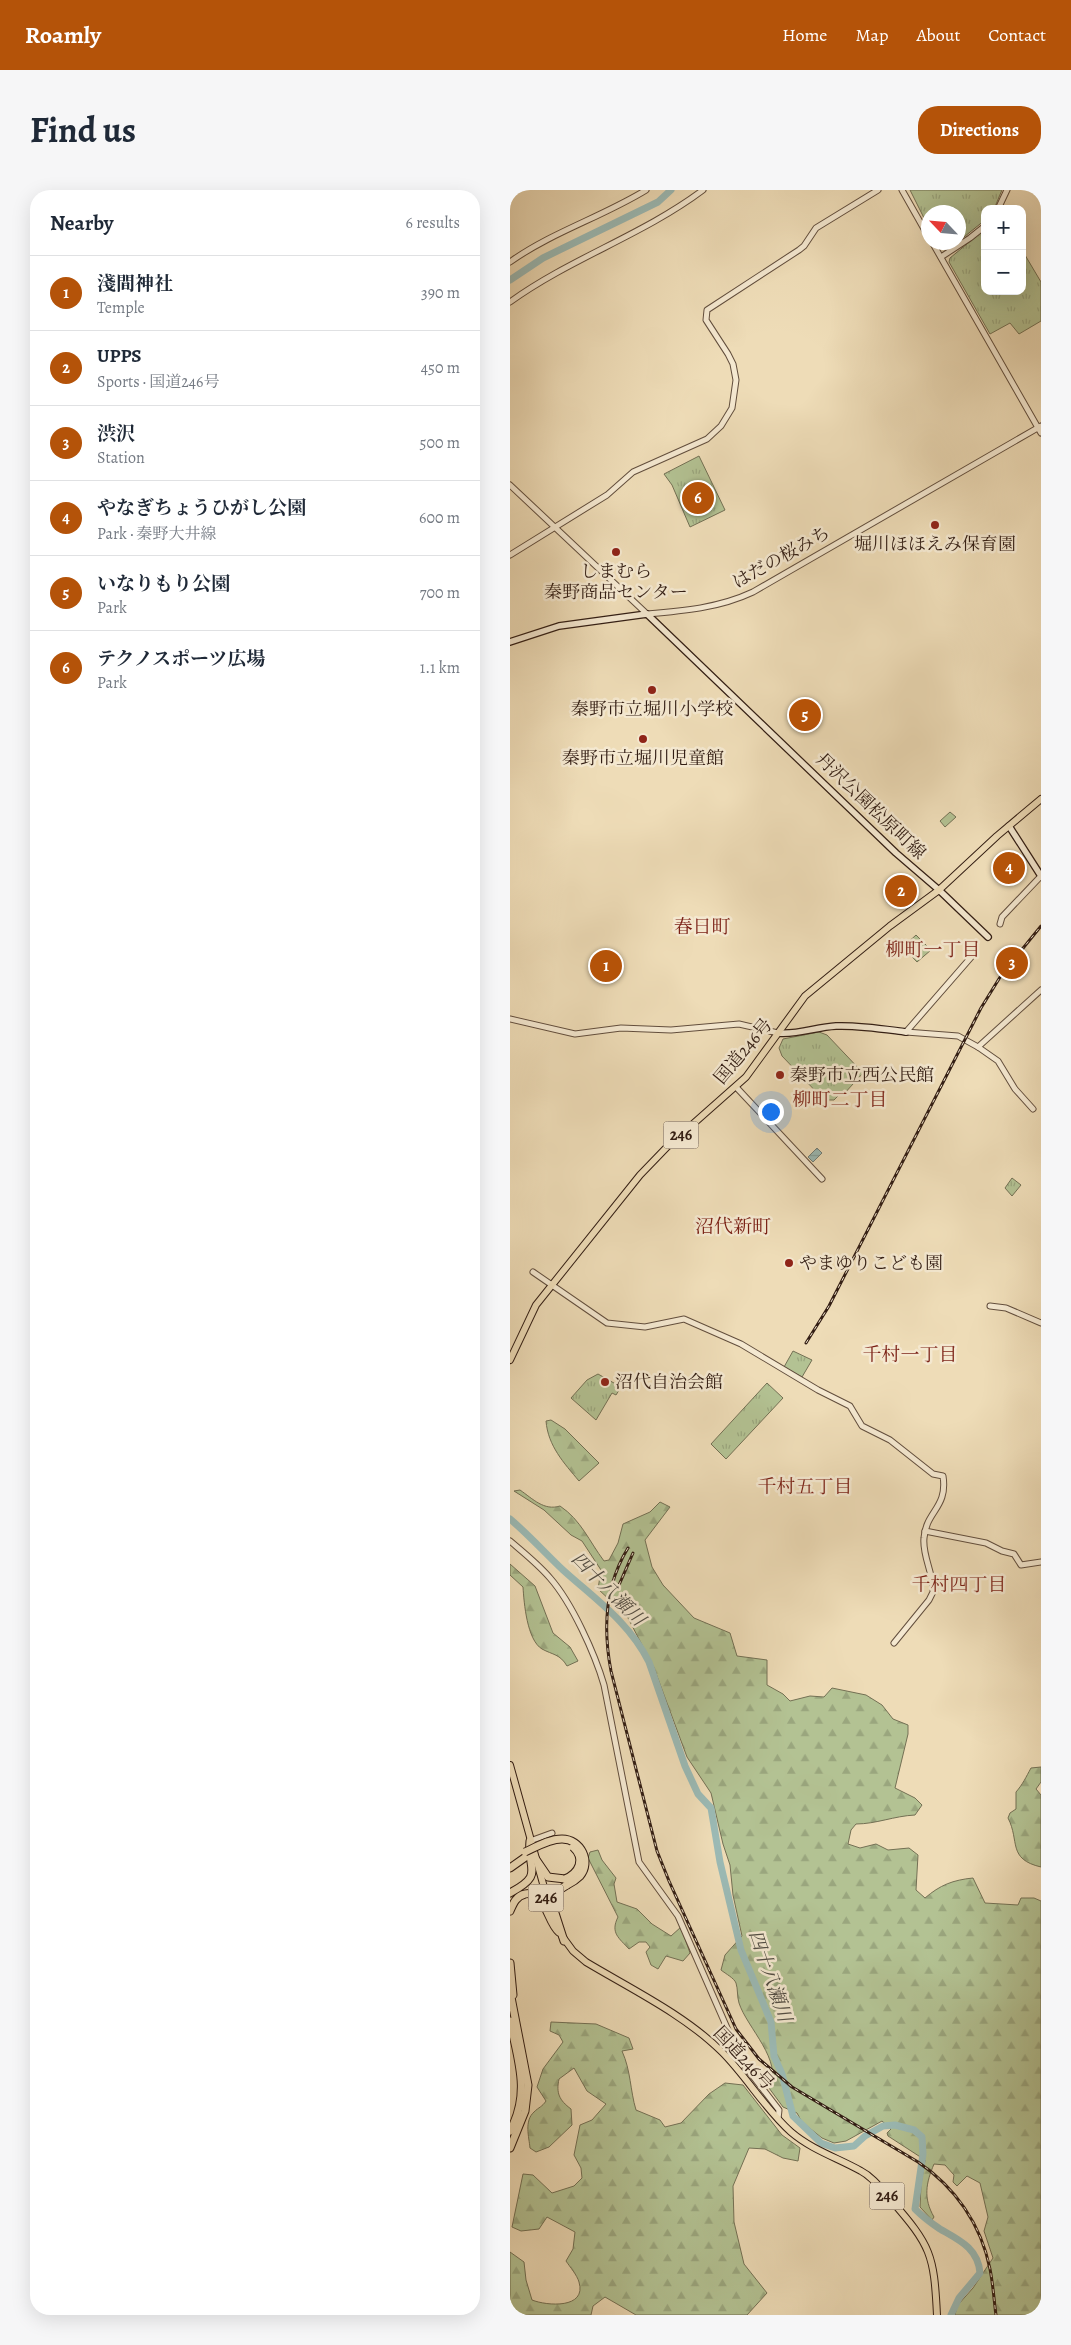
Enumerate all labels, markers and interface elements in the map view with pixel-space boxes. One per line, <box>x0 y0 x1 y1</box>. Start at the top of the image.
text: Roamly <box>25 19 101 51</box>
text: Home <box>782 23 827 47</box>
text: Map <box>855 23 888 47</box>
text: About <box>916 23 960 47</box>
text: Contact <box>988 23 1046 47</box>
text: Find us <box>30 106 136 154</box>
button: Directions <box>918 106 1041 154</box>
north arrow <box>921 205 966 250</box>
map controls <box>981 205 1026 295</box>
button: + <box>981 205 1026 250</box>
text: Nearby <box>50 209 113 237</box>
text: 6 results <box>406 212 460 234</box>
button: − <box>981 250 1026 295</box>
text: 淺間神社 <box>97 271 173 297</box>
text: 1 <box>63 282 69 304</box>
text: 390 m <box>421 282 460 304</box>
text: Temple <box>97 297 145 319</box>
text: UPPS <box>97 343 142 369</box>
text: 2 <box>62 357 70 379</box>
text: 450 m <box>421 357 460 379</box>
text: Sports · 国道246号 <box>97 371 219 393</box>
text: 渋沢 <box>97 421 135 447</box>
text: 3 <box>63 432 69 454</box>
text: 500 m <box>420 432 460 454</box>
text: Station <box>97 447 145 469</box>
pin: 6 <box>682 479 714 517</box>
text: やなぎちょうひがし公園 <box>97 495 306 521</box>
text: 4 <box>62 507 70 529</box>
text: 600 m <box>419 507 460 529</box>
marker: 堀川ほほえみ保育園 <box>929 519 941 531</box>
street label: はだの桜みち <box>728 520 834 594</box>
text: Park · 秦野大井線 <box>97 523 217 545</box>
place label: 堀川ほほえみ保育園 <box>854 532 1016 556</box>
marker: しまむら 秦野商品センター <box>610 546 622 558</box>
place label: しまむら 秦野商品センター <box>544 559 688 604</box>
text: いなりもり公園 <box>97 571 230 597</box>
text: 5 <box>63 582 69 604</box>
text: 700 m <box>420 582 460 604</box>
text: Park <box>97 597 127 619</box>
text: テクノスポーツ広場 <box>97 646 265 672</box>
text: 6 <box>62 657 70 679</box>
text: 1.1 km <box>420 657 460 679</box>
text: Park <box>97 672 127 694</box>
marker: 秦野市立堀川小学校 <box>646 684 658 696</box>
pin: 5 <box>789 696 821 734</box>
place label: 秦野市立堀川小学校 <box>571 697 733 721</box>
marker: 秦野市立堀川児童館 <box>637 733 649 745</box>
place label: 秦野市立堀川児童館 <box>562 746 724 770</box>
street label: 丹沢公園松原町線 <box>811 747 931 865</box>
pin: 4 <box>993 849 1025 887</box>
pin: 2 <box>885 872 917 910</box>
district label: 春日町 <box>673 914 731 940</box>
district label: 柳町一丁目 <box>885 937 981 963</box>
pin: 3 <box>996 944 1028 982</box>
pin: 1 <box>590 947 622 985</box>
street label: 国道246号 <box>708 1013 778 1089</box>
place label: 秦野市立西公民館 <box>790 1063 934 1087</box>
marker: 秦野市立西公民館 <box>774 1069 786 1081</box>
district label: 柳町二丁目 <box>792 1087 888 1113</box>
your location <box>758 1099 784 1125</box>
road number: 246 <box>664 1122 698 1148</box>
district label: 沼代新町 <box>695 1214 771 1240</box>
place label: やまゆりこども園 <box>799 1251 943 1275</box>
marker: やまゆりこども園 <box>783 1257 795 1269</box>
district label: 千村一丁目 <box>862 1342 958 1368</box>
place label: 沼代自治会館 <box>615 1370 723 1394</box>
marker: 沼代自治会館 <box>599 1376 611 1388</box>
district label: 千村五丁目 <box>757 1474 853 1500</box>
water label: 四十八瀬川 <box>565 1546 652 1633</box>
district label: 千村四丁目 <box>911 1572 1007 1598</box>
road number: 246 <box>528 1885 564 1912</box>
water label: 四十八瀬川 <box>742 1927 798 2027</box>
street label: 国道246号 <box>708 2021 780 2095</box>
road number: 246 <box>870 2182 904 2210</box>

